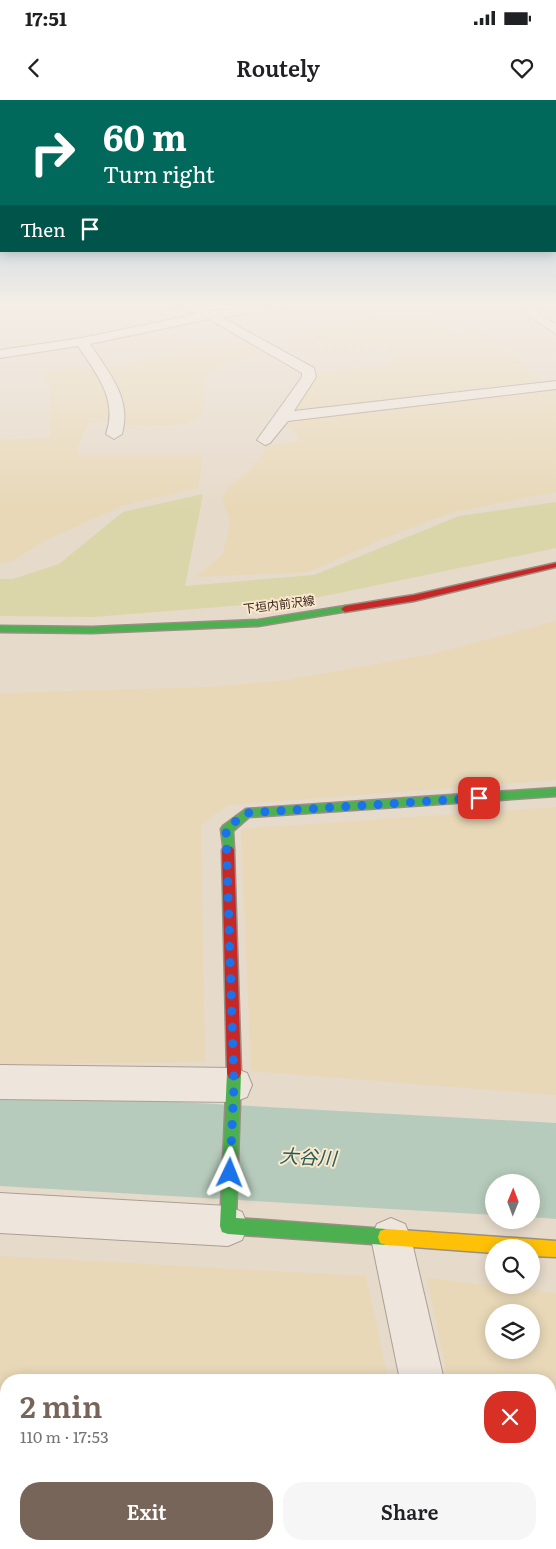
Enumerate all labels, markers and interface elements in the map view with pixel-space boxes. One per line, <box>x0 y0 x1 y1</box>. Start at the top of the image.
text: 17:51 <box>25 4 67 32</box>
text: Routely <box>236 51 320 84</box>
icon: back <box>20 54 48 82</box>
icon: heart <box>508 54 536 82</box>
text: 60 m <box>103 110 187 162</box>
icon: right <box>20 120 85 185</box>
text: Turn right <box>103 157 215 190</box>
text: Then <box>20 215 66 243</box>
icon: arrive <box>76 215 104 243</box>
street label: 下垣内前沢線 <box>242 591 316 617</box>
pin <box>458 777 500 819</box>
icon: arrive <box>465 784 493 812</box>
water label: 大谷川 <box>279 1141 339 1172</box>
position arrow <box>203 1146 255 1198</box>
north arrow <box>485 1174 540 1229</box>
map controls <box>485 1174 540 1359</box>
button: search <box>485 1239 540 1294</box>
button: layers <box>485 1304 540 1359</box>
text: 2 min <box>20 1383 102 1427</box>
button: close <box>484 1391 536 1443</box>
text: 110 m · 17:53 <box>20 1424 109 1448</box>
button: Exit <box>20 1482 273 1540</box>
button: Share <box>283 1482 536 1540</box>

